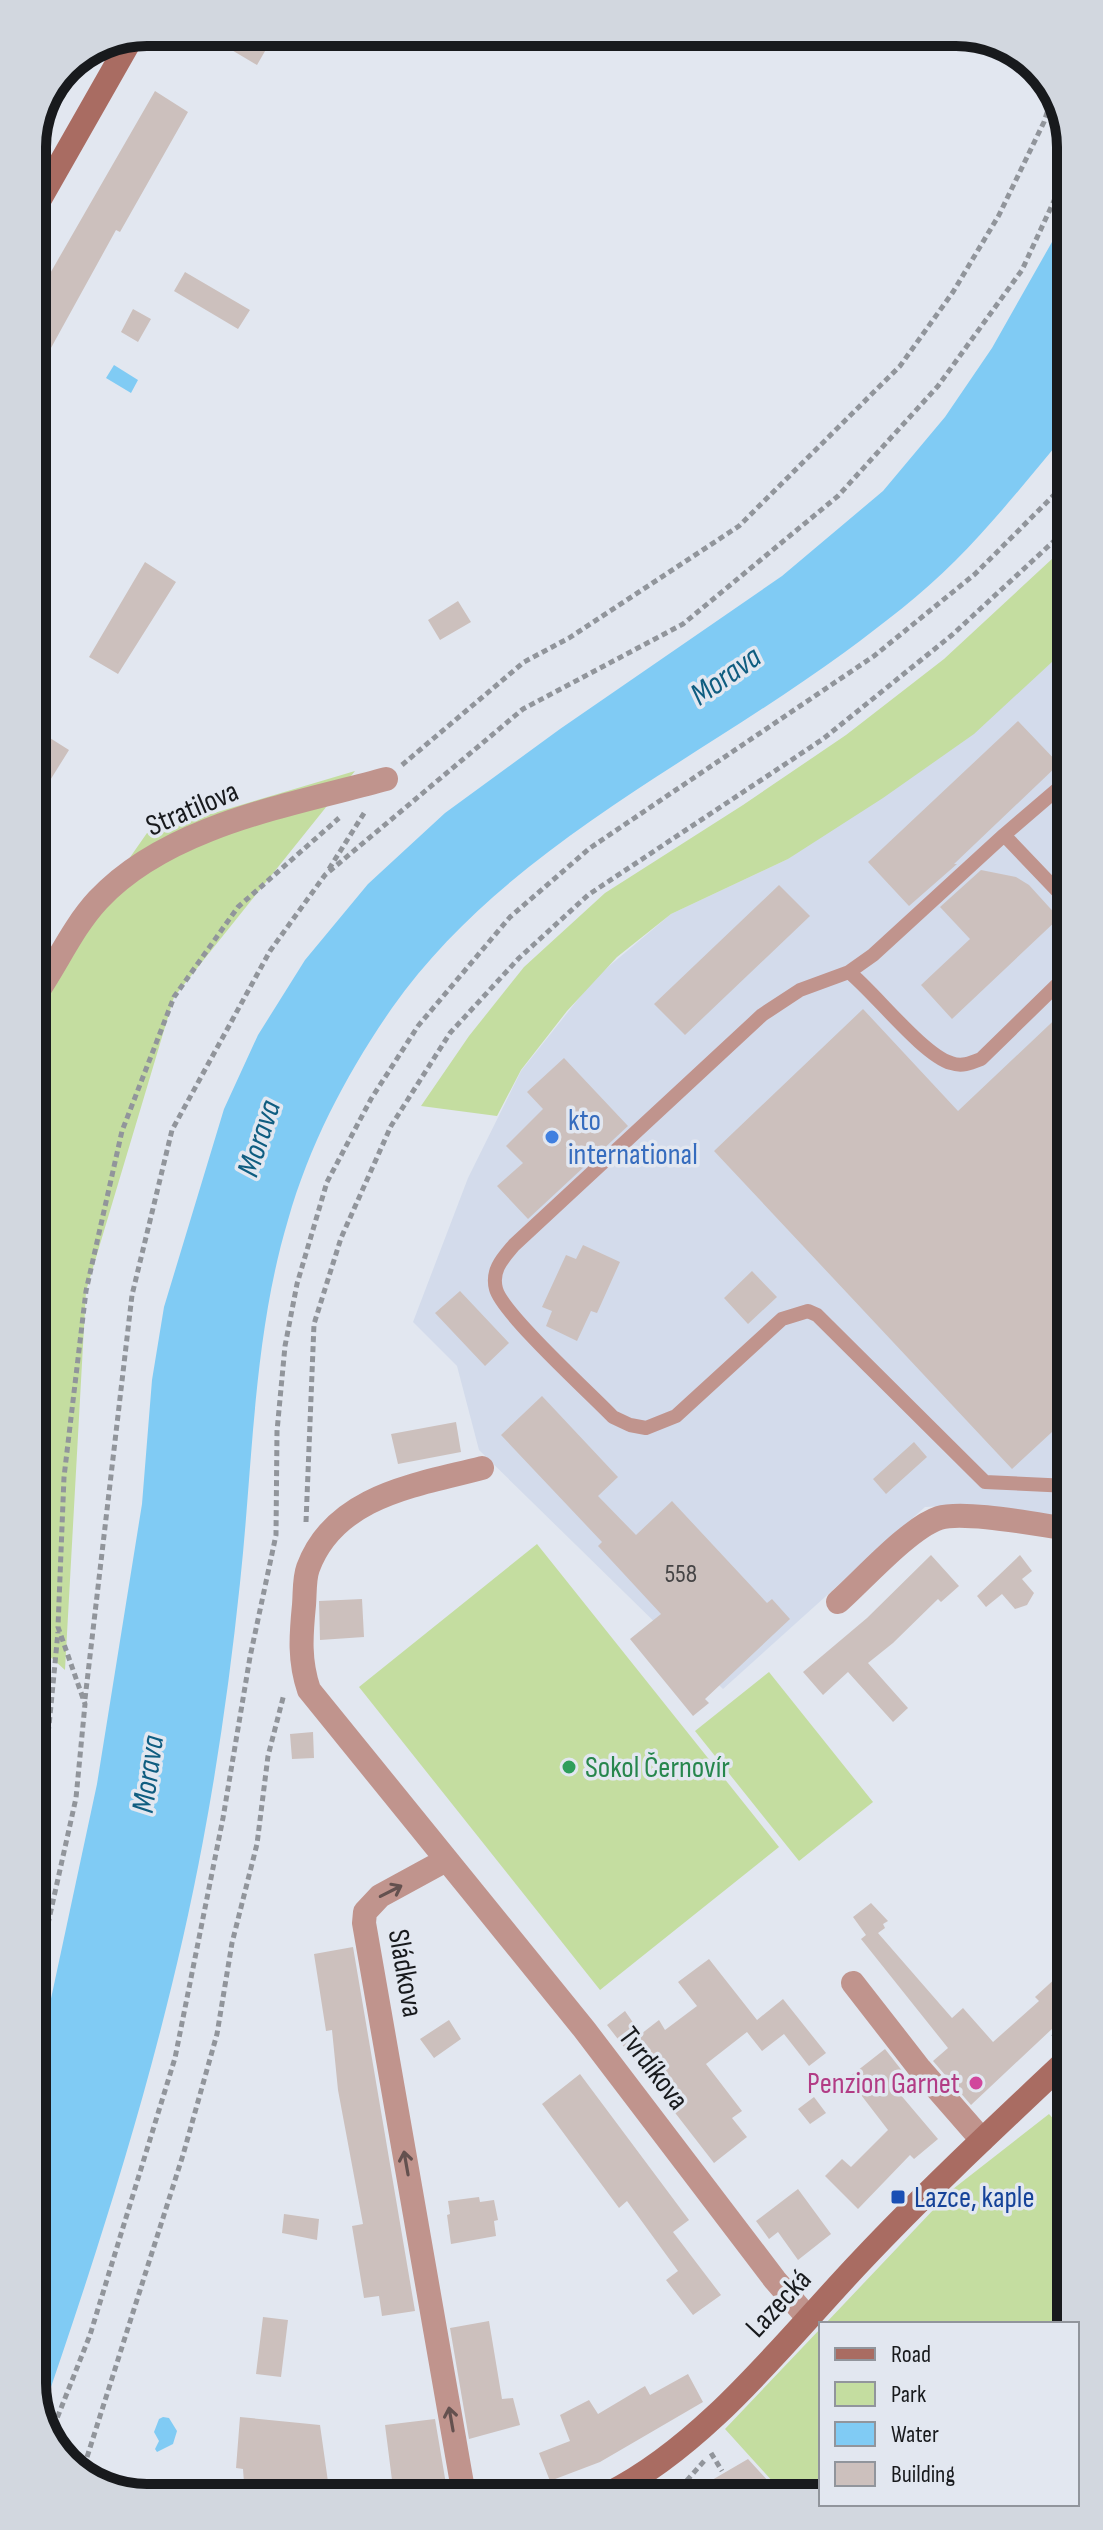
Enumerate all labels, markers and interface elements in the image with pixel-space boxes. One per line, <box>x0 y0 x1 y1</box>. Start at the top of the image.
water label: Morava <box>683 638 769 715</box>
street label: Stratilova <box>141 773 244 844</box>
water label: Morava <box>229 1095 290 1181</box>
place label: kto international <box>568 1103 698 1173</box>
marker: kto international <box>543 1128 561 1146</box>
house number: 558 <box>665 1559 697 1590</box>
water label: Morava <box>124 1733 173 1815</box>
place label: Sokol Černovír <box>585 1750 730 1786</box>
marker: Sokol Černovír <box>560 1758 578 1776</box>
one-way arrow <box>379 1883 402 1898</box>
street label: Sládkova <box>380 1927 430 2020</box>
street label: Tvrdíkova <box>610 2020 696 2117</box>
place label: Penzion Garnet <box>807 2066 960 2102</box>
marker: Penzion Garnet <box>967 2074 985 2092</box>
one-way arrow <box>398 2150 413 2176</box>
place label: Lazce, kaple <box>914 2180 1035 2216</box>
marker: Lazce, kaple <box>889 2188 907 2206</box>
street label: Lazecká <box>738 2262 819 2345</box>
legend <box>819 2322 1079 2506</box>
text: Road <box>891 2340 931 2369</box>
text: Park <box>891 2380 926 2409</box>
one-way arrow <box>443 2406 458 2432</box>
text: Water <box>891 2420 939 2449</box>
text: Building <box>891 2460 955 2489</box>

